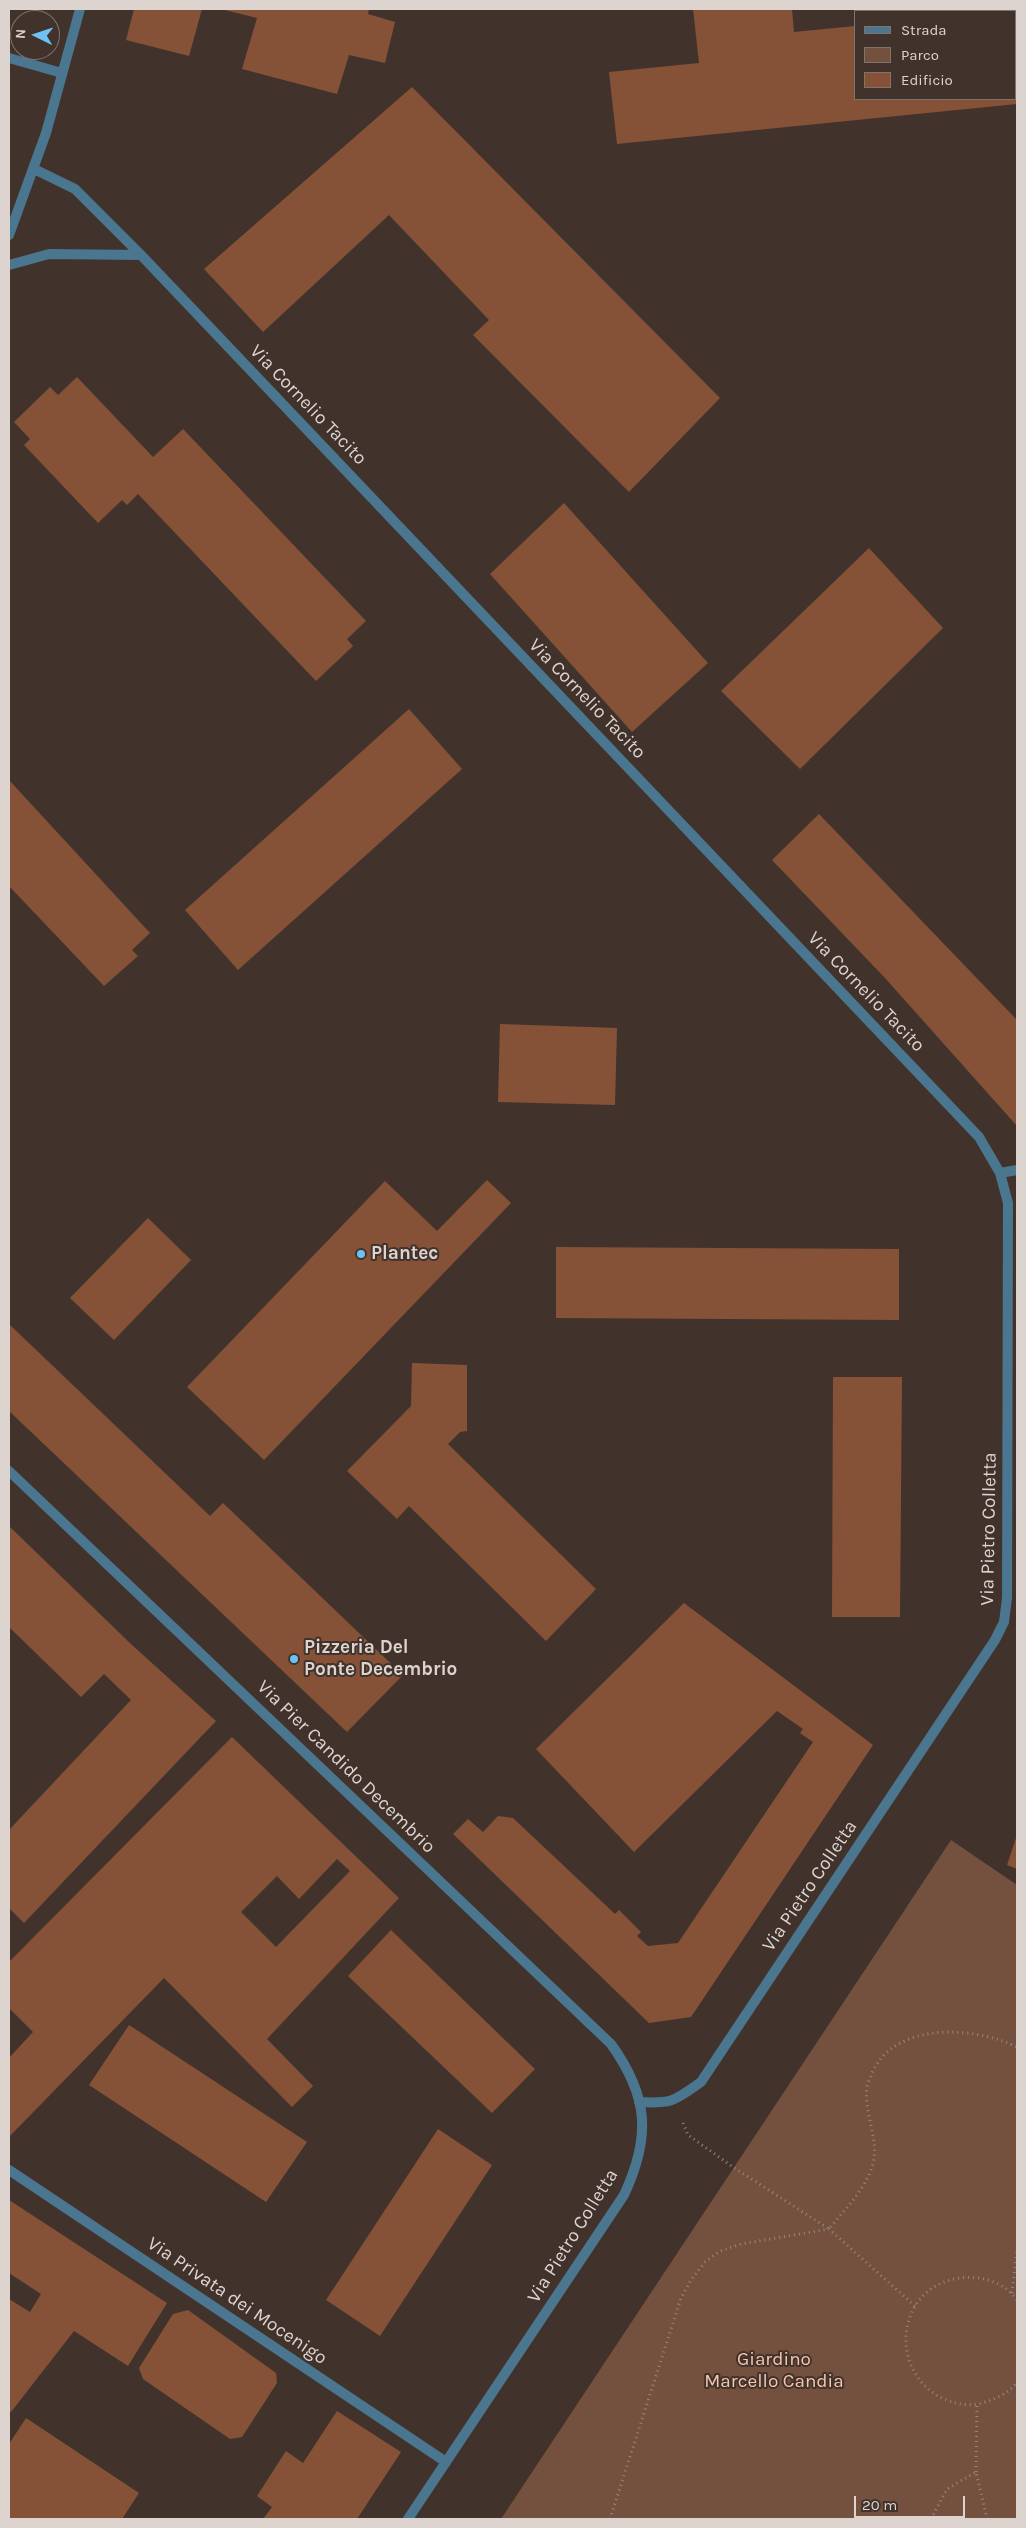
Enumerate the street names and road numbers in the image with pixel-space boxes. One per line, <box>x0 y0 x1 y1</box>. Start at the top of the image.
street label: Via Cornelio Tacito <box>245 340 371 470</box>
street label: Via Cornelio Tacito <box>524 634 650 764</box>
street label: Via Cornelio Tacito <box>803 927 929 1057</box>
street label: Via Pietro Colletta <box>976 1452 1002 1606</box>
street label: Via Pier Candido Decembrio <box>252 1676 440 1858</box>
street label: Via Pietro Colletta <box>758 1816 862 1956</box>
street label: Via Pietro Colletta <box>523 2165 623 2307</box>
street label: Via Privata dei Mocenigo <box>143 2232 331 2370</box>

